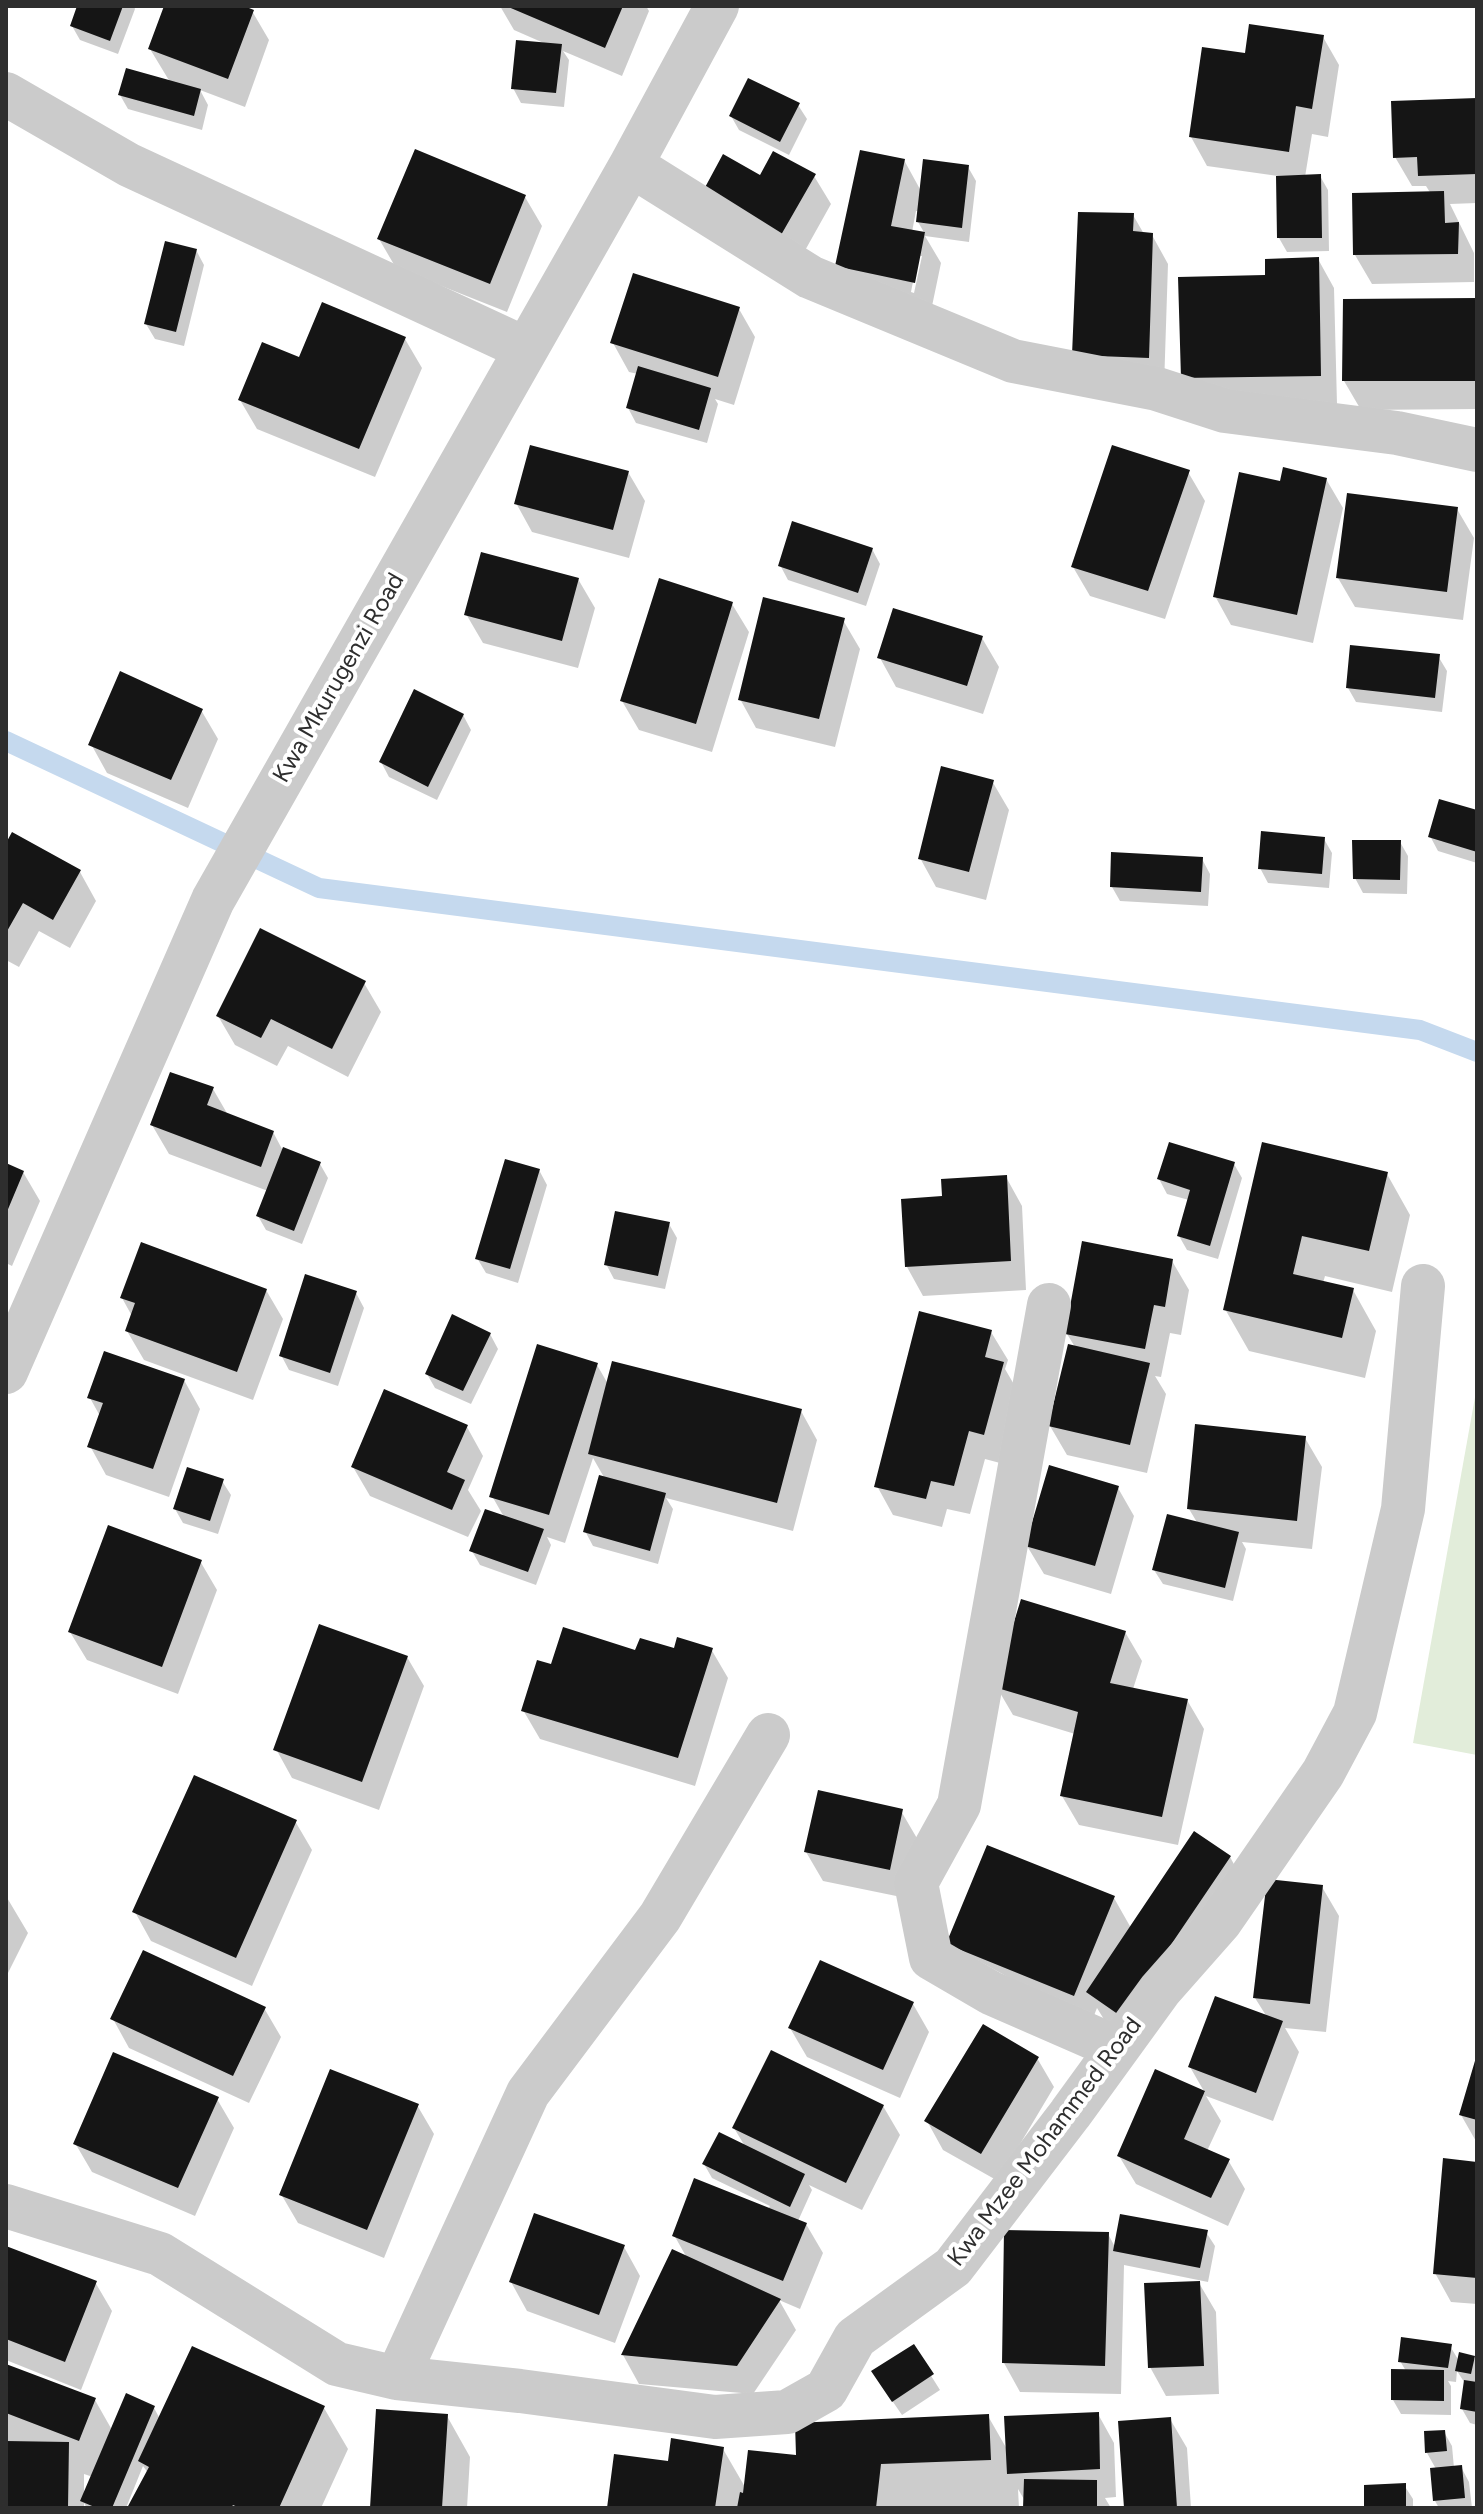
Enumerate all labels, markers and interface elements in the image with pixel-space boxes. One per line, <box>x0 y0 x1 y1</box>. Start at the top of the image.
street label: Kwa Mkurugenzi Road <box>267 568 411 788</box>
street label: Kwa Mzee Mohammed Road <box>942 2012 1148 2272</box>

